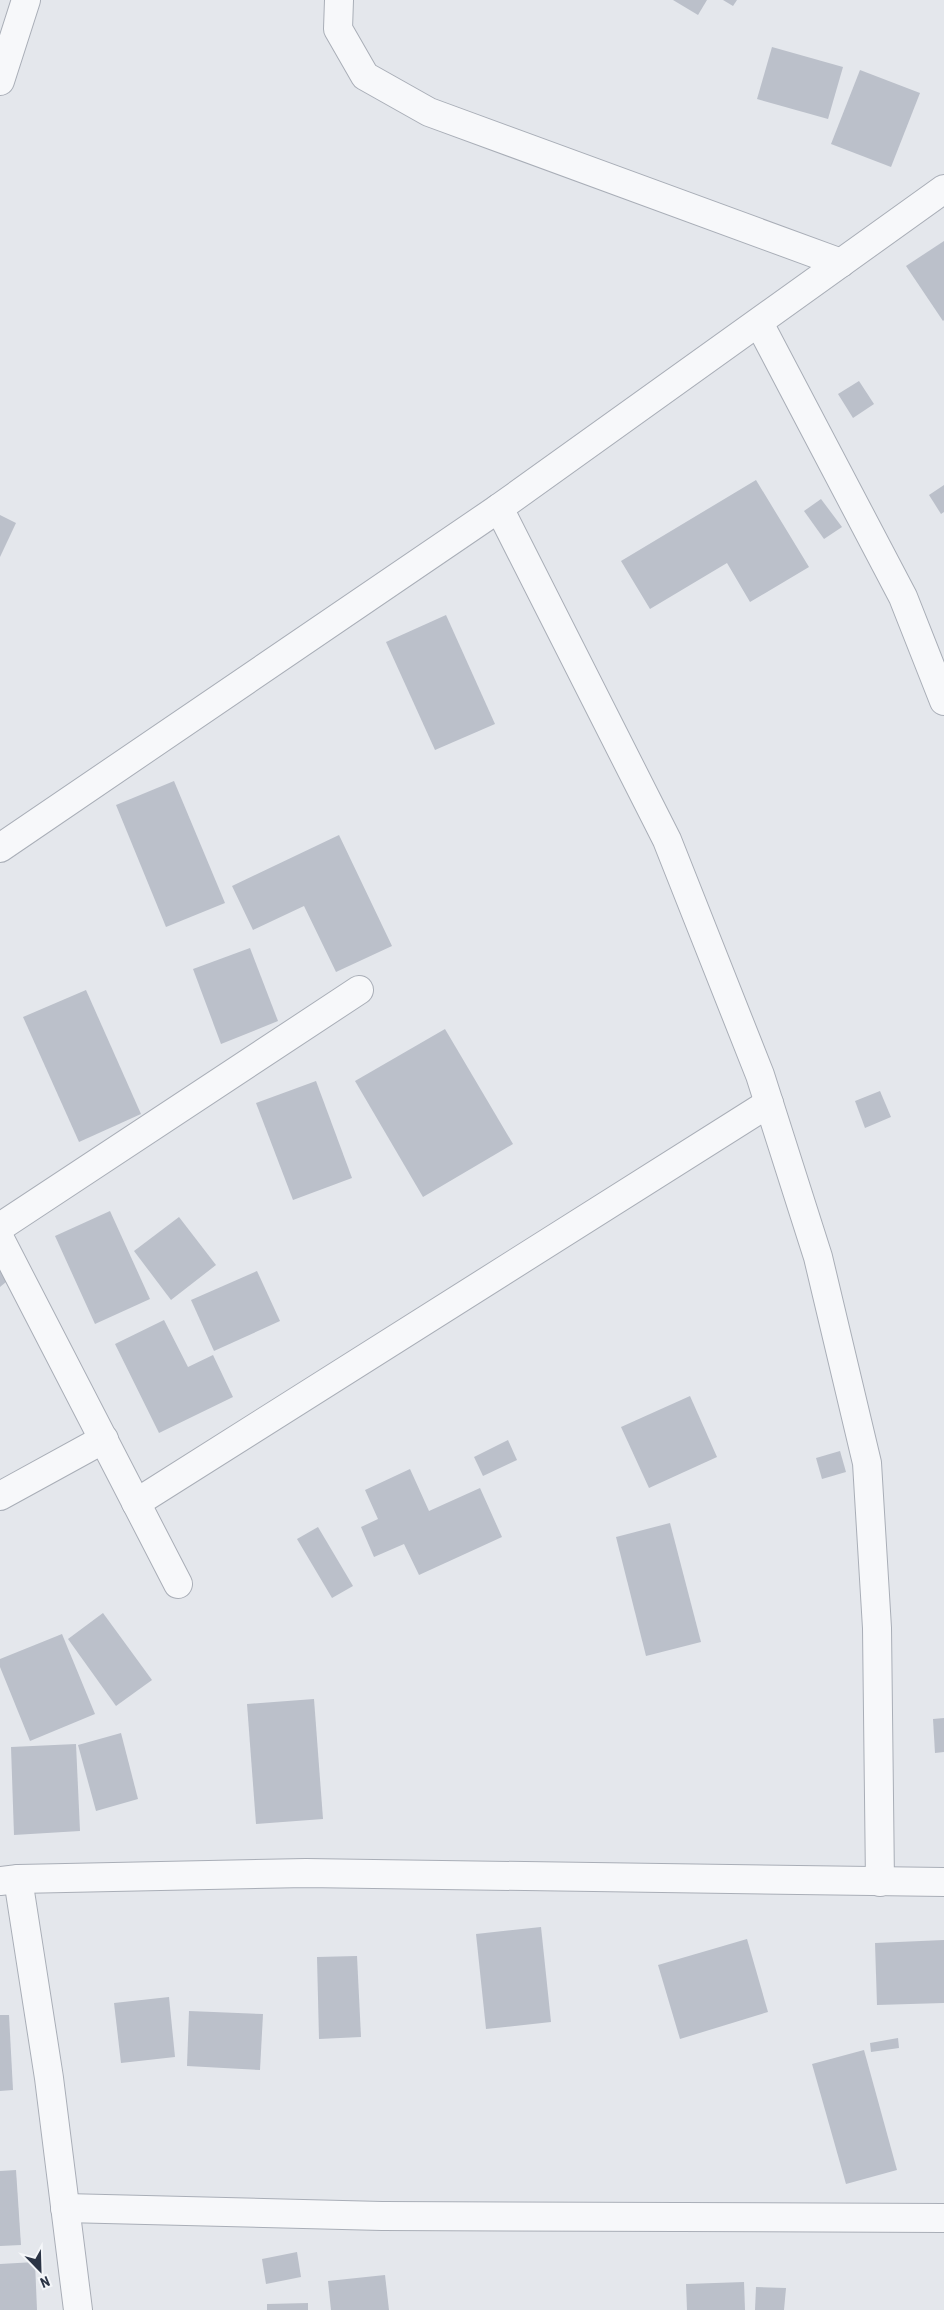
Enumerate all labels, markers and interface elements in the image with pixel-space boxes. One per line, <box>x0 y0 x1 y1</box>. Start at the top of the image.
north arrow <box>15 2245 65 2295</box>
text: N <box>38 2273 52 2291</box>

